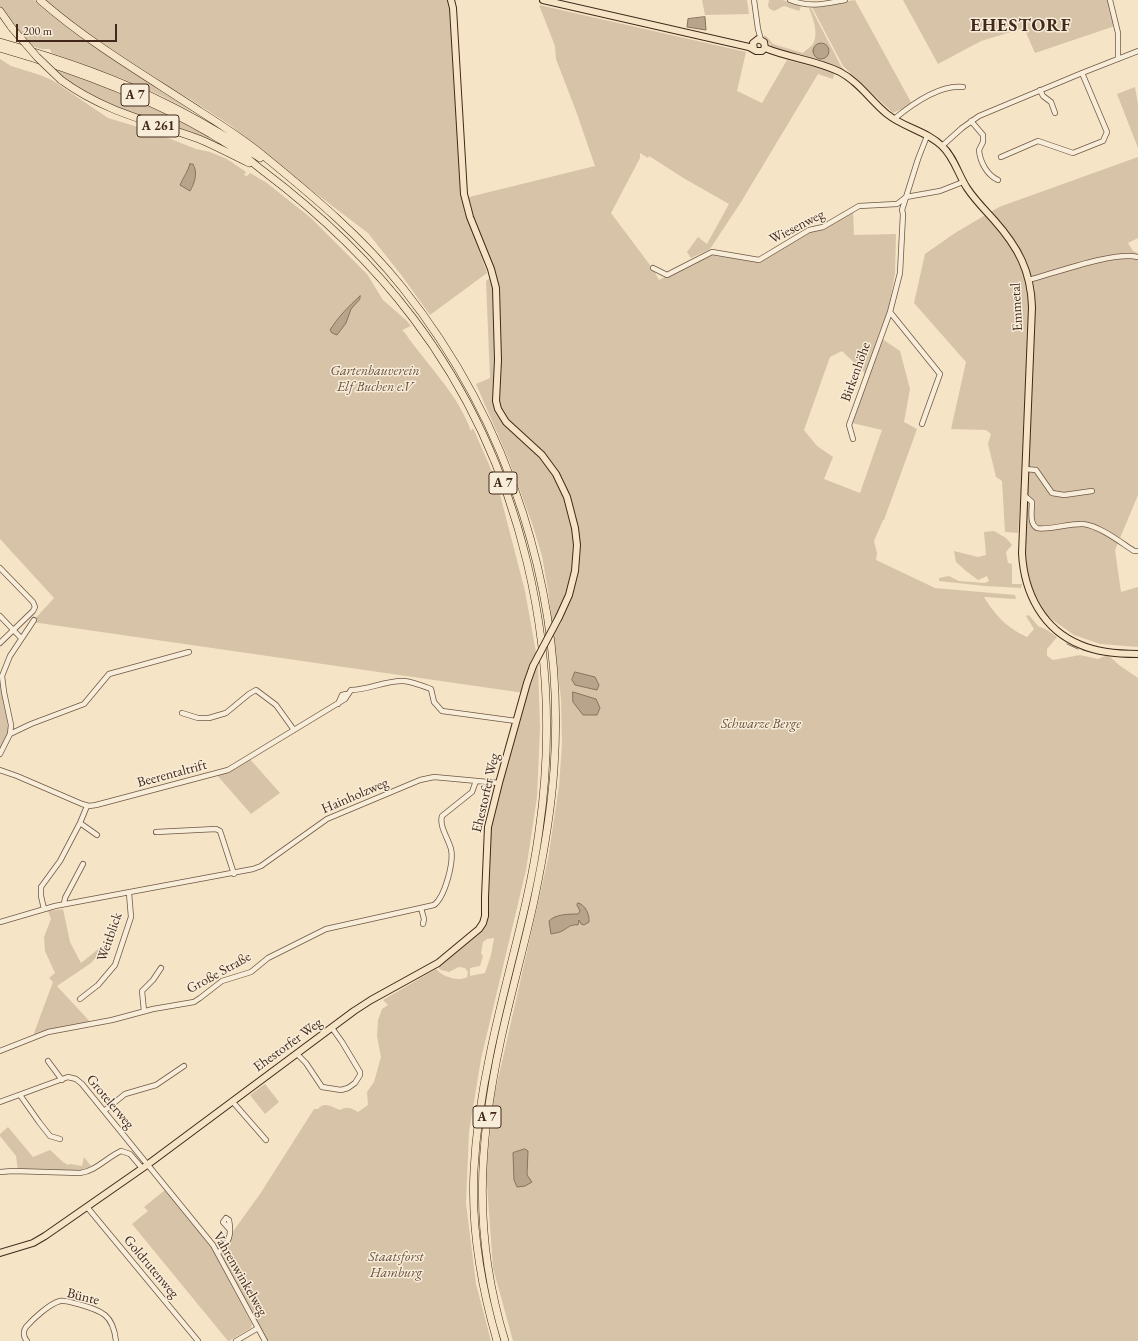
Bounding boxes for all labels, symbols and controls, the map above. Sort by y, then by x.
district label: EHESTORF [970,15,1072,37]
scale bar [18,16,119,42]
text: 200 m [23,23,52,39]
road number: A 7 [121,84,149,106]
road number: A 261 [137,115,179,137]
street label: Wiesenweg [767,206,827,248]
street label: Emmetal [1007,282,1027,332]
street label: Birkenhöhe [837,340,875,404]
park label: Gartenbauverein Elf Buchen e.V [330,363,420,396]
road number: A 7 [489,472,517,494]
park label: Schwarze Berge [721,716,801,732]
street label: Ehestorfer Weg [469,752,503,834]
street label: Beerentaltrift [135,757,209,791]
street label: Hainholzweg [319,774,391,818]
street label: Weitblick [94,910,126,964]
street label: Große Straße [184,948,254,998]
street label: Ehestorfer Weg [250,1014,326,1076]
street label: Grotelerweg [82,1071,138,1133]
road number: A 7 [473,1106,501,1128]
street label: Vahrenwinkelweg [209,1229,271,1319]
street label: Goldrutenweg [120,1232,182,1302]
park label: Staatsforst Hamburg [368,1249,424,1282]
street label: Bünte [65,1285,101,1309]

